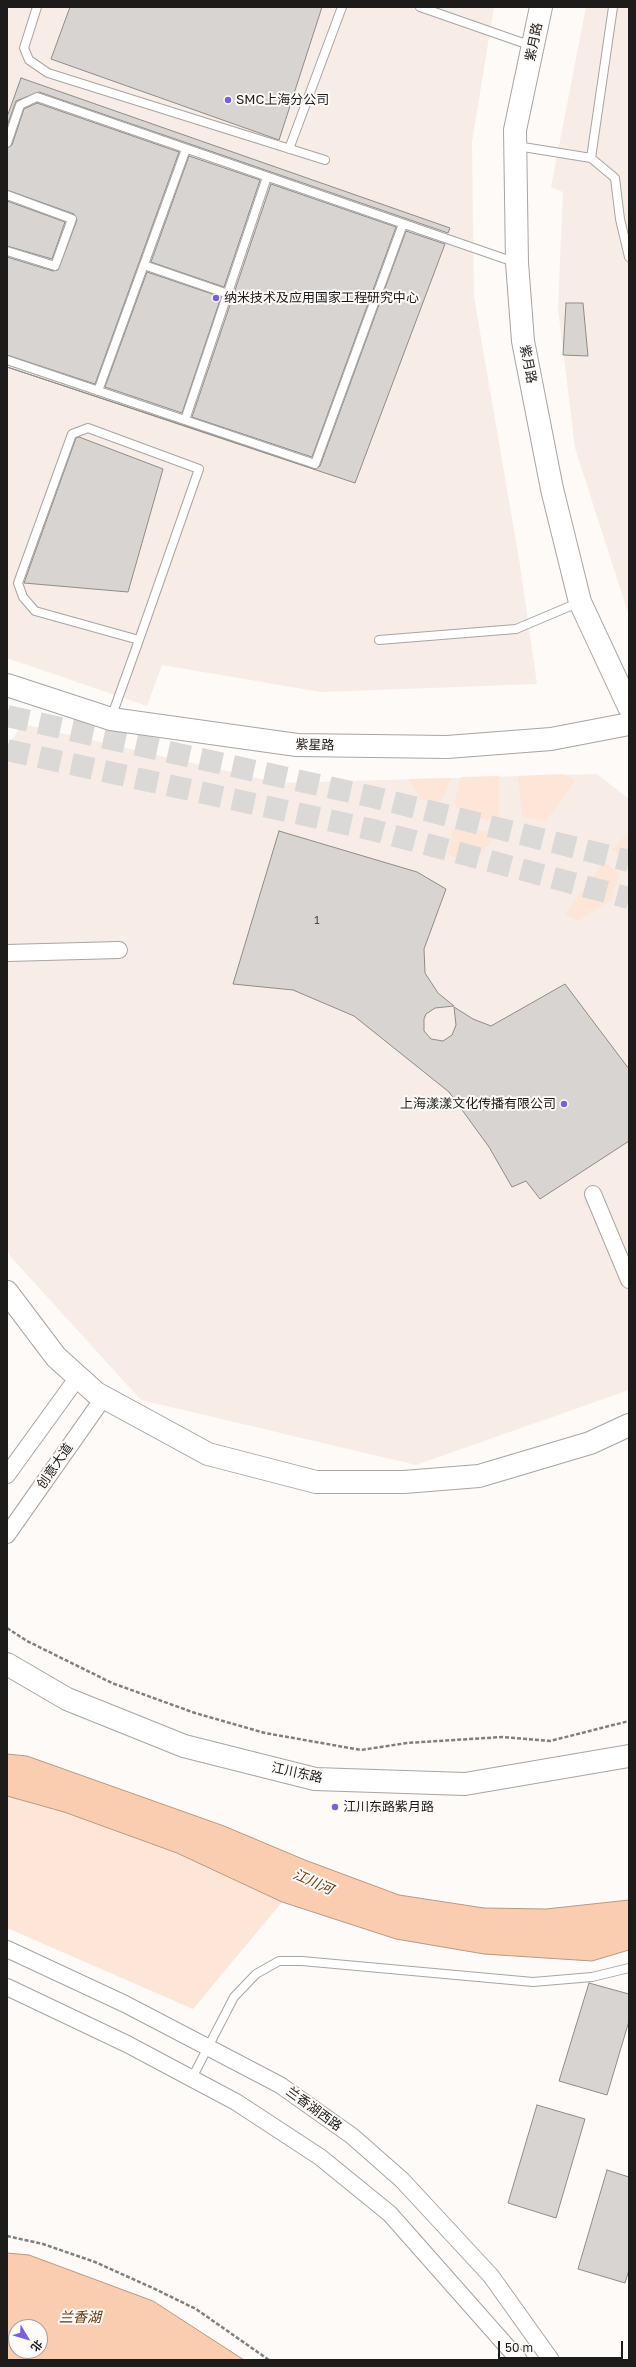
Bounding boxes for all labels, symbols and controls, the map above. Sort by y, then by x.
street label: 紫月路 [522,21,546,63]
place label: SMC上海分公司 [236,92,329,108]
marker: SMC上海分公司 [223,95,233,105]
place label: 纳米技术及应用国家工程研究中心 [224,290,419,306]
marker: 纳米技术及应用国家工程研究中心 [211,293,221,303]
street label: 紫月路 [517,343,539,385]
street label: 紫星路 [295,737,335,753]
house number: 1 [314,914,320,928]
place label: 上海漾漾文化传播有限公司 [400,1096,556,1112]
marker: 上海漾漾文化传播有限公司 [559,1099,569,1109]
street label: 创意大道 [34,1440,76,1492]
street label: 江川东路 [270,1760,324,1786]
place label: 江川东路紫月路 [343,1799,434,1815]
marker: 江川东路紫月路 [330,1802,340,1812]
water label: 江川河 [290,1866,336,1898]
street label: 兰香湖西路 [283,2084,345,2134]
water label: 兰香湖 [59,2310,101,2326]
north arrow [8,2319,48,2359]
scale bar [500,2333,625,2359]
text: 北 [29,2338,46,2354]
text: 50 m [505,2340,533,2355]

